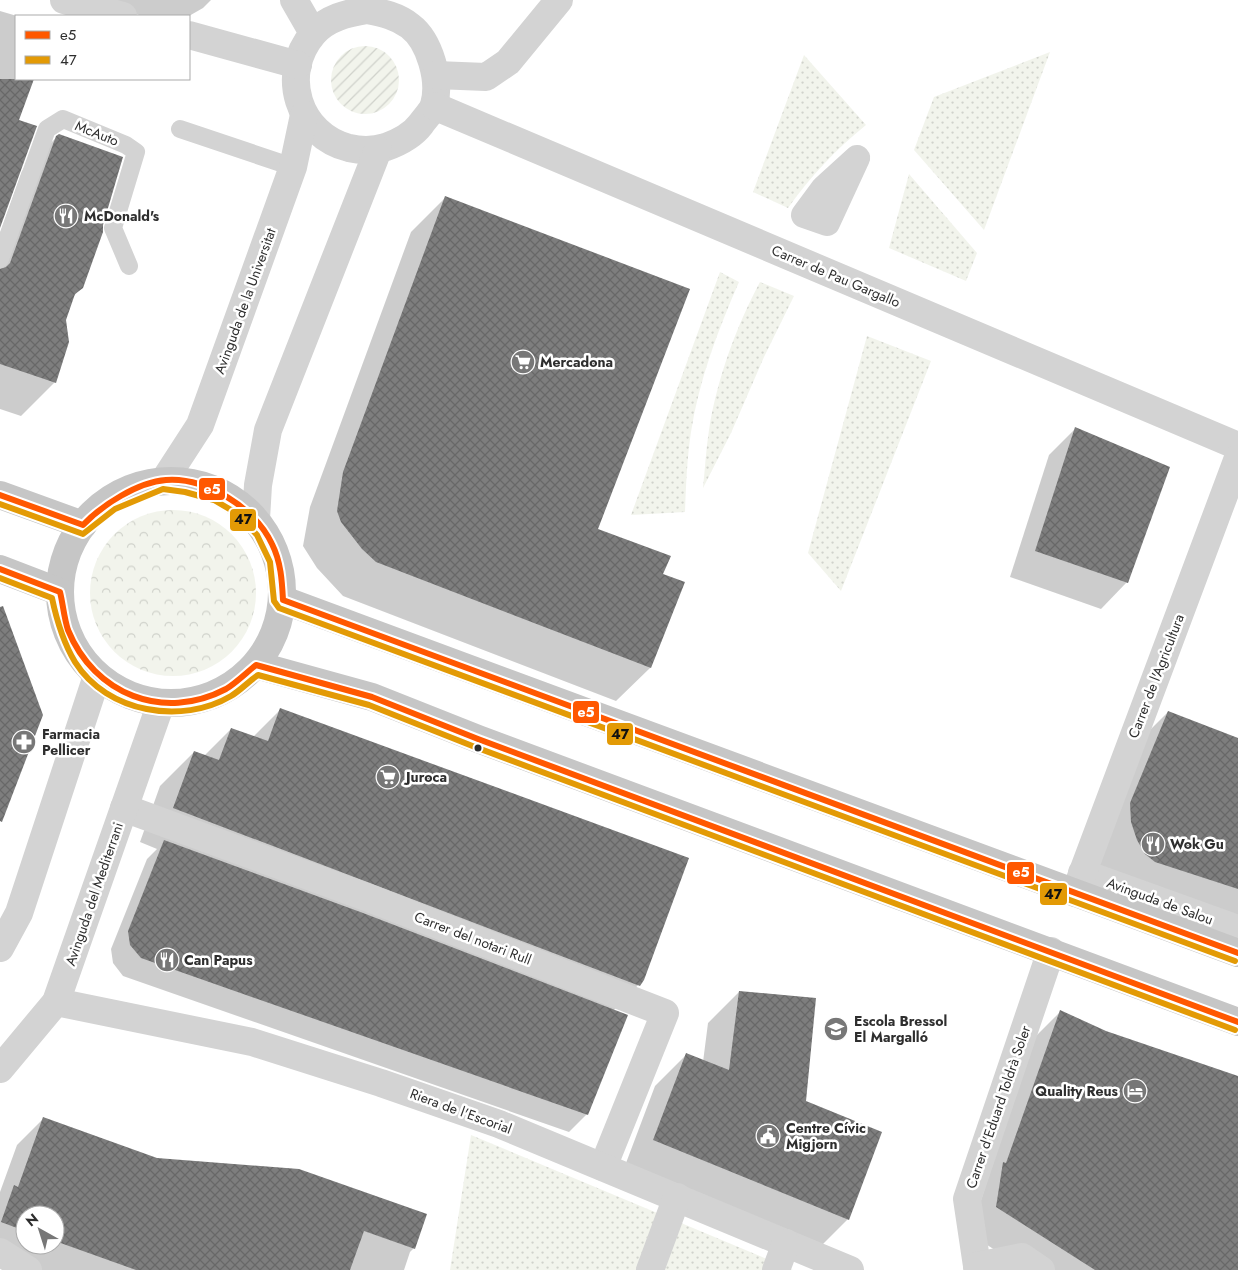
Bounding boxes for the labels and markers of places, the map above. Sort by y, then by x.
restaurant icon: McDonald's [53,203,79,229]
place label: McDonald's [84,206,160,226]
supermarket icon: Mercadona [510,349,536,375]
place label: Mercadona [540,352,613,372]
place label: Farmacia Pellicer [42,724,100,760]
pharmacy icon: Farmacia Pellicer [11,729,37,755]
unlabelled marker [473,743,483,753]
supermarket icon: Juroca [375,764,401,790]
place label: Juroca [403,767,447,787]
restaurant icon: Wok Gu [1140,831,1166,857]
place label: Wok Gu [1170,834,1224,854]
restaurant icon: Can Papus [154,947,180,973]
place label: Can Papus [184,950,253,970]
place label: Escola Bressol El Margalló [854,1011,947,1047]
school or university icon: Escola Bressol El Margalló [823,1016,849,1042]
hotel icon: Quality Reus [1122,1078,1148,1104]
place label: Quality Reus [1035,1081,1119,1101]
place label: Centre Cívic Migjorn [786,1118,866,1154]
public building icon: Centre Cívic Migjorn [755,1123,781,1149]

